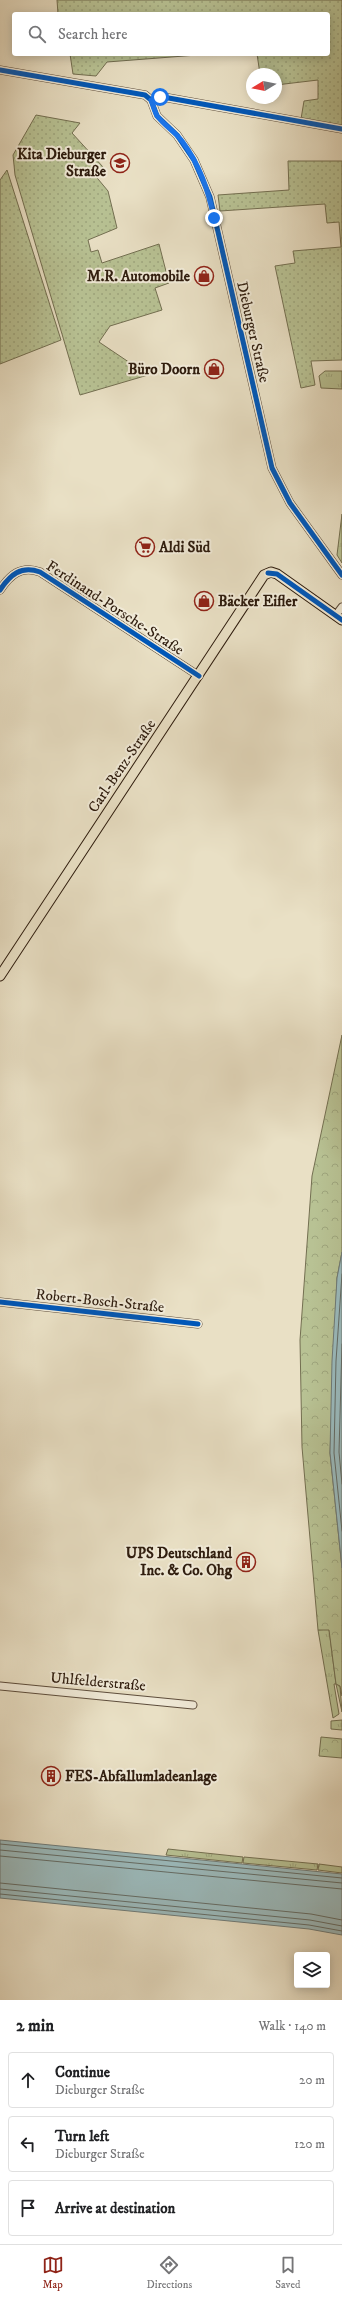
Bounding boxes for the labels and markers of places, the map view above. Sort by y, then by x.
place label: Kita Dieburger Straße [17,145,107,181]
school or university icon: Kita Dieburger Straße [109,152,131,174]
shop icon: M.R. Automobile [193,265,215,287]
place label: M.R. Automobile [87,267,191,286]
shop icon: Büro Doorn [203,358,225,380]
place label: Büro Doorn [128,360,200,379]
supermarket icon: Aldi Süd [134,536,156,558]
place label: Aldi Süd [158,538,211,557]
shop icon: Bäcker Eifler [193,590,215,612]
place label: Bäcker Eifler [218,592,298,611]
place label: UPS Deutschland Inc. & Co. Ohg [126,1544,233,1580]
building icon: UPS Deutschland Inc. & Co. Ohg [235,1551,257,1573]
building icon: FES-Abfallumladeanlage [40,1765,62,1787]
place label: FES-Abfallumladeanlage [65,1767,218,1786]

